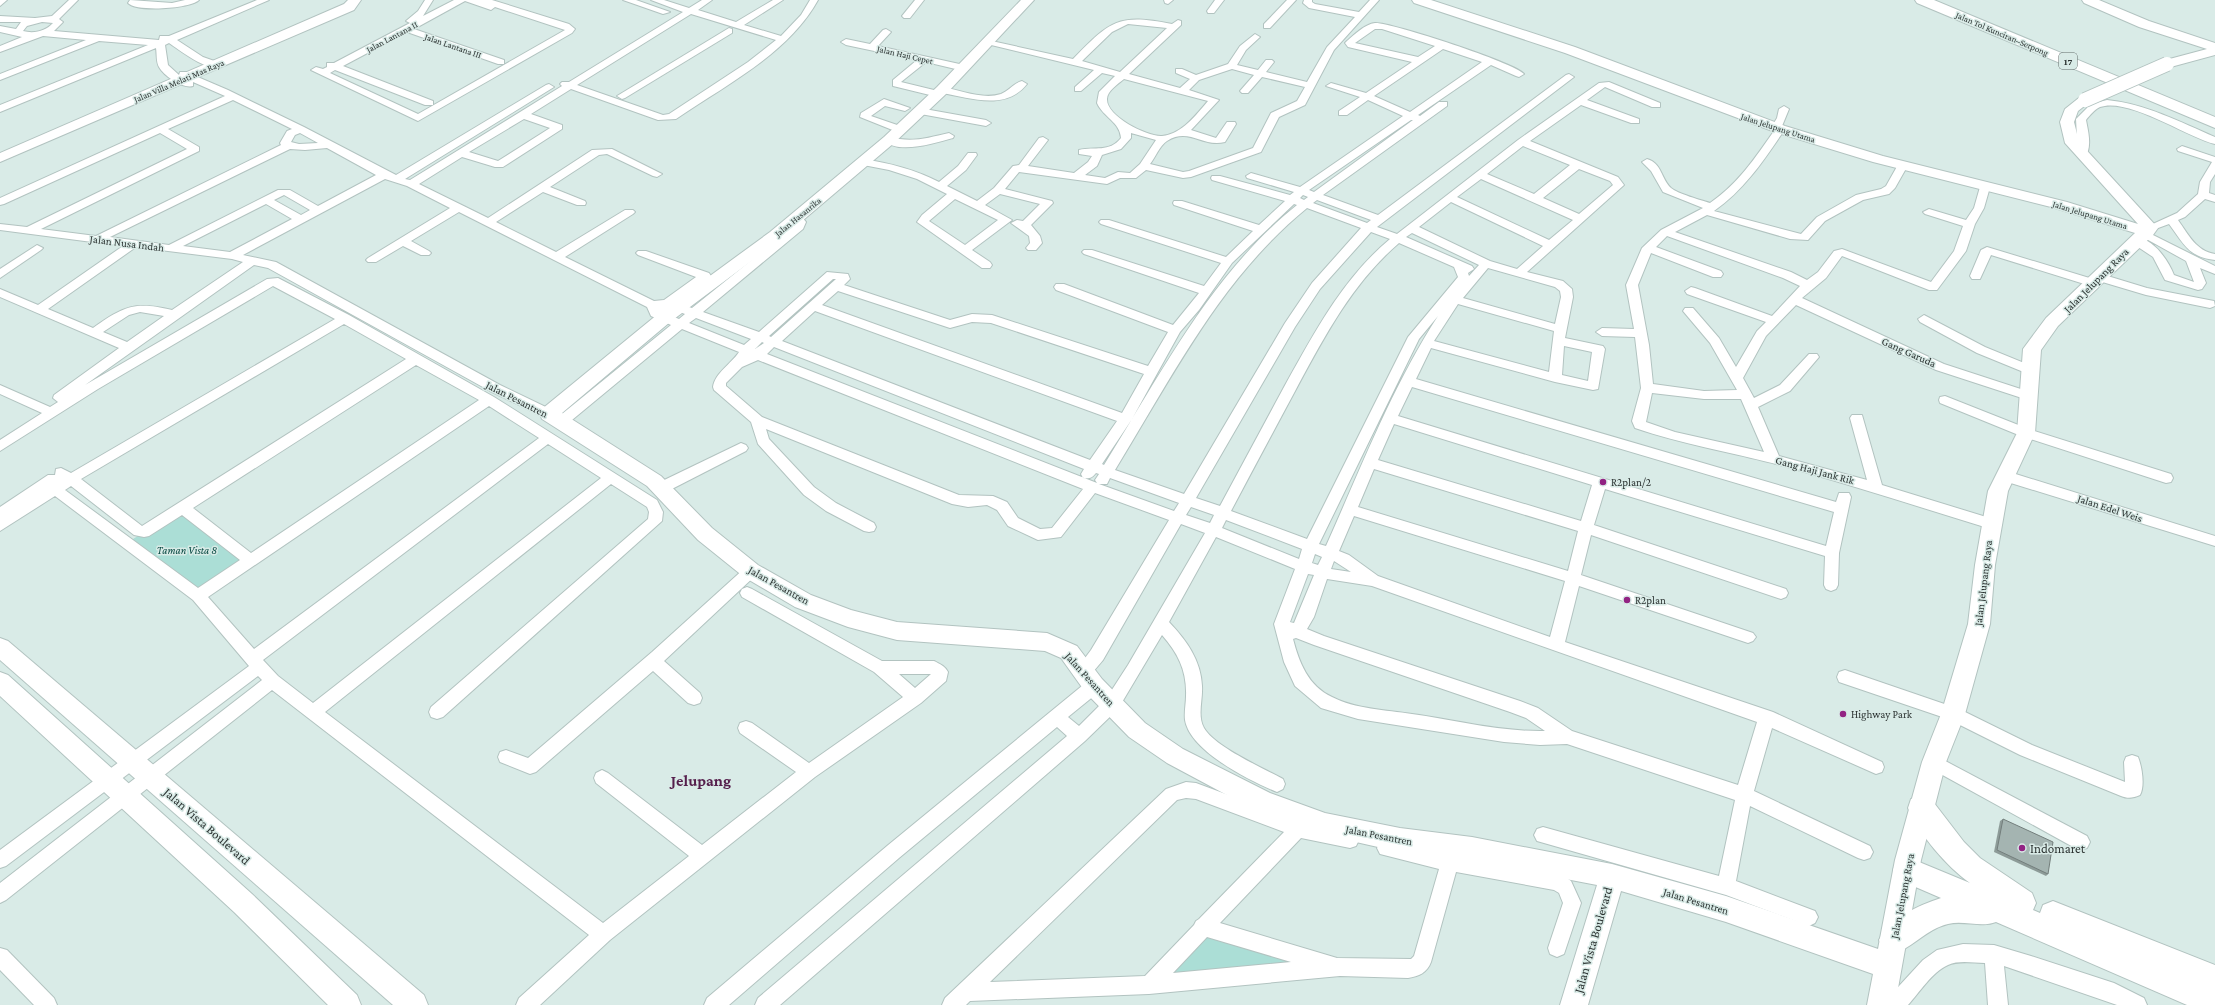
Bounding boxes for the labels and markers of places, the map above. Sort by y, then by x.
place label: R2plan/2 [1611,476,1651,489]
marker: R2plan/2 [1598,477,1608,487]
place label: R2plan [1635,594,1666,607]
marker: R2plan [1622,595,1632,605]
place label: Highway Park [1851,708,1913,721]
marker: Highway Park [1838,709,1848,719]
place label: Indomaret [2030,841,2086,856]
marker: Indomaret [2017,843,2027,853]

